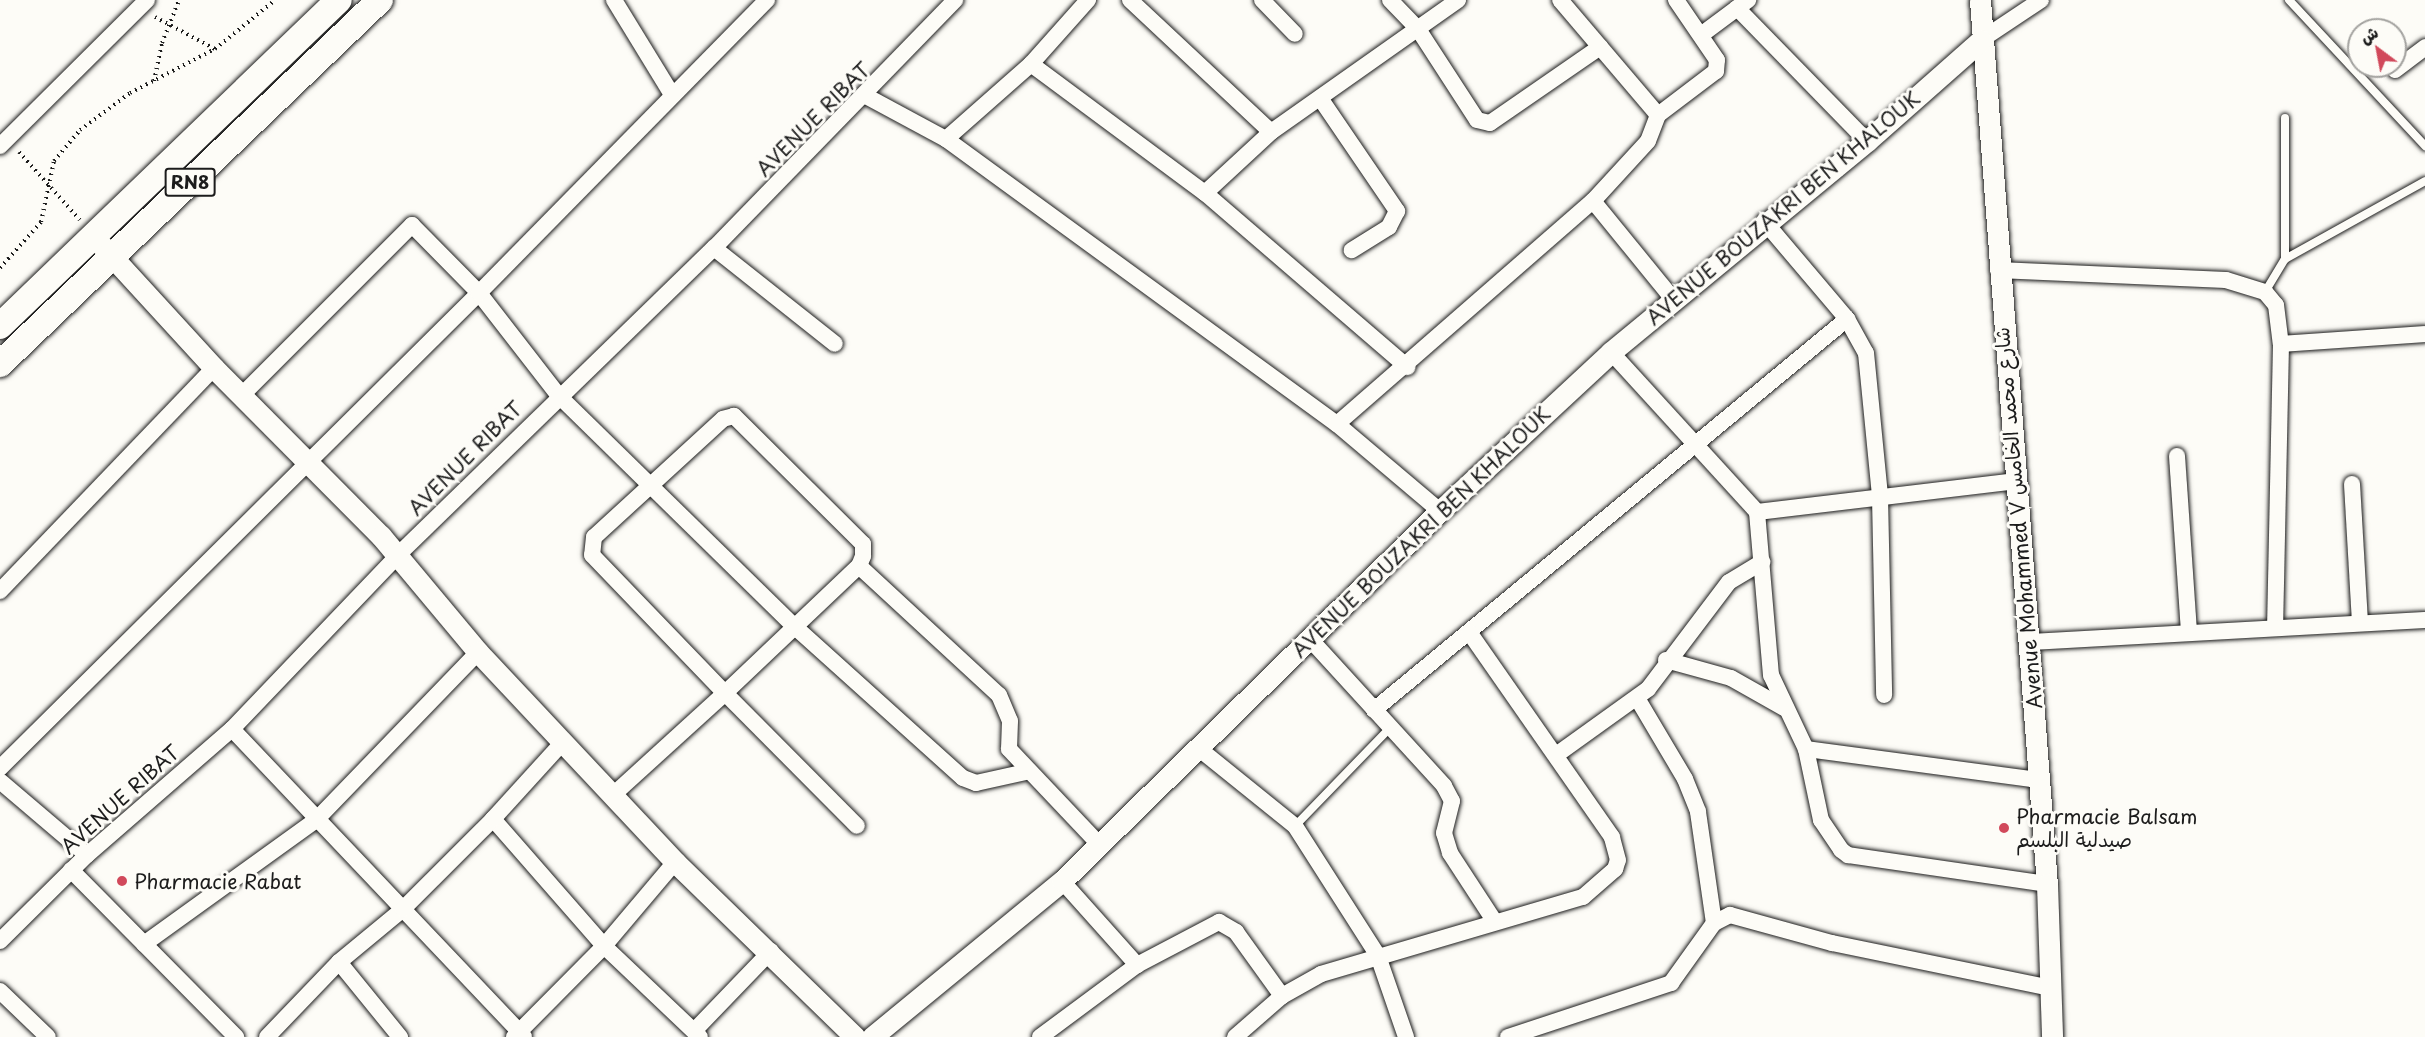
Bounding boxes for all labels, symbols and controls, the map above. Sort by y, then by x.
north arrow [2347,18,2407,78]
text: ش [2355,20,2382,49]
street label: AVENUE RIBAT [751,57,875,181]
street label: AVENUE BOUZAKRI BEN KHALOUK [1641,86,1925,330]
road number: RN8 [164,167,216,197]
street label: Avenue Mohammed V شارع محمد الخامس [1989,326,2047,710]
street label: AVENUE RIBAT [403,396,527,520]
street label: AVENUE BOUZAKRI BEN KHALOUK [1286,401,1556,663]
street label: AVENUE RIBAT [56,740,184,858]
place label: Pharmacie Balsam صيدلية البلسم [2016,804,2199,851]
marker: Pharmacie Balsam صيدلية البلسم [1997,821,2011,835]
place label: Pharmacie Rabat [134,869,303,893]
marker: Pharmacie Rabat [115,874,129,888]

